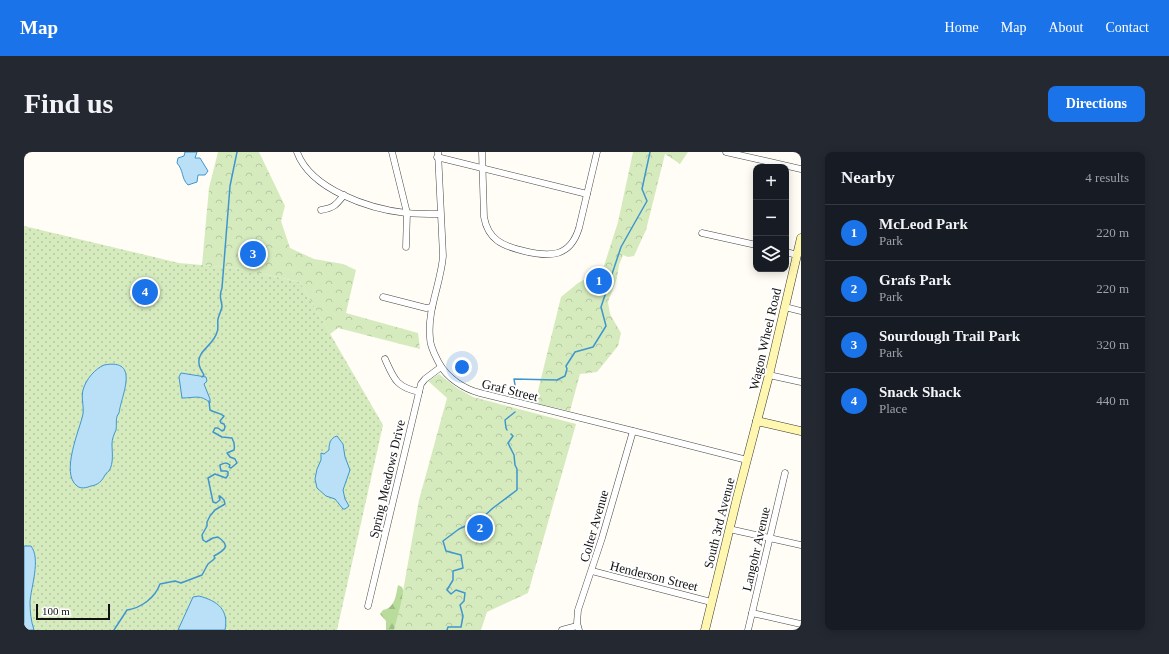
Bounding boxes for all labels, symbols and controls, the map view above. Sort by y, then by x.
text: Map [20,17,58,38]
text: Home [945,20,979,35]
text: Map [1001,20,1026,35]
text: About [1048,20,1083,35]
text: Contact [1105,20,1149,35]
button: Directions [1048,86,1145,122]
text: Find us [24,88,114,119]
map controls [753,164,789,272]
button: + [753,164,789,200]
text: Nearby [841,168,895,187]
text: 4 results [1085,170,1129,185]
button: − [753,200,789,236]
text: McLeod Park [879,216,968,232]
text: 1 [851,225,857,240]
text: 220 m [1096,225,1129,240]
text: Park [879,233,903,248]
button: layers [753,236,789,272]
pin: 3 [240,239,266,269]
pin: 1 [586,266,612,296]
text: Grafs Park [879,272,951,288]
pin: 4 [132,277,158,307]
text: 2 [851,281,857,296]
text: 220 m [1096,281,1129,296]
street label: Wagon Wheel Road [746,286,784,391]
text: Park [879,289,903,304]
text: Sourdough Trail Park [879,328,1020,344]
text: 3 [851,337,857,352]
text: 320 m [1096,337,1129,352]
text: Park [879,345,903,360]
your location [452,357,472,377]
street label: Graf Street [480,376,540,404]
text: Snack Shack [879,384,961,400]
text: 4 [851,393,857,408]
text: 440 m [1096,393,1129,408]
text: Place [879,401,907,416]
street label: Spring Meadows Drive [366,418,408,540]
street label: South 3rd Avenue [700,476,738,570]
street label: Colter Avenue [577,488,612,564]
street label: Langohr Avenue [739,505,773,593]
pin: 2 [467,513,493,543]
street label: Henderson Street [609,558,700,594]
scale bar [36,602,110,621]
text: 100 m [42,605,70,617]

